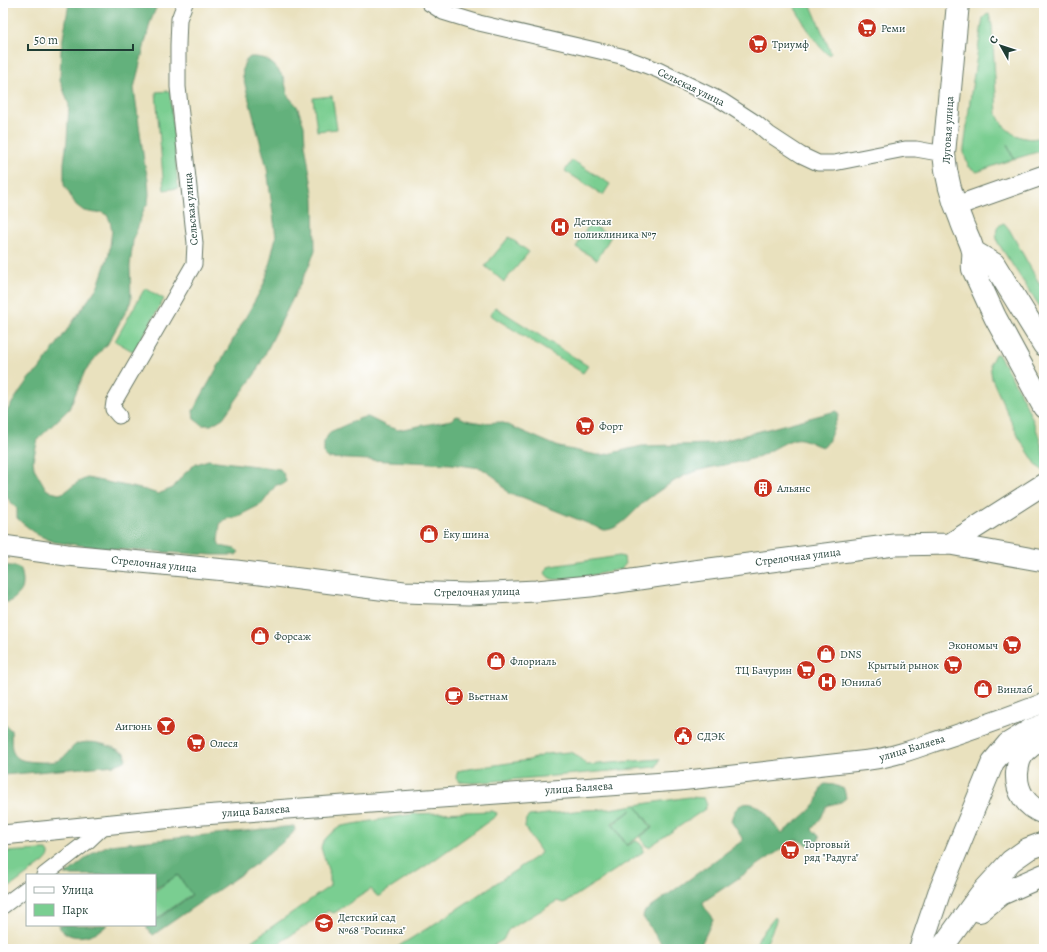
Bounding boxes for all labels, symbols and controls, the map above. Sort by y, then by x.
supermarket icon: Реми [856,17,878,39]
place label: Реми [881,21,905,36]
scale bar [28,26,133,52]
north arrow [981,26,1021,66]
text: 50 m [34,32,58,48]
text: С [986,32,1002,47]
supermarket icon: Триумф [747,33,769,55]
place label: Триумф [772,37,809,52]
street label: Сельская улица [655,64,728,110]
street label: Луговая улица [939,95,957,164]
street label: Сельская улица [180,171,202,246]
place label: Детская поликлиника №7 [574,214,656,242]
hospital icon: Детская поликлиника №7 [549,216,571,238]
supermarket icon: Форт [574,415,596,437]
place label: Форт [599,419,623,434]
building icon: Альянс [752,477,774,499]
place label: Альянс [776,481,810,496]
shop icon: Ёку шина [418,523,440,545]
place label: Ёку шина [443,527,490,542]
street label: Стрелочная улица [754,544,842,570]
street label: Стрелочная улица [110,552,198,576]
street label: Стрелочная улица [434,584,521,600]
shop icon: Форсаж [249,625,271,647]
place label: Форсаж [274,629,312,644]
supermarket icon: Экономыч [1001,634,1023,656]
place label: Экономыч [948,638,998,653]
shop icon: DNS [815,643,837,665]
place label: DNS [840,647,862,662]
shop icon: Флориаль [485,650,507,672]
place label: Флориаль [510,654,557,669]
supermarket icon: Крытый рынок [942,654,964,676]
place label: Крытый рынок [867,658,939,673]
supermarket icon: ТЦ Бачурин [795,659,817,681]
place label: ТЦ Бачурин [735,663,792,678]
hospital icon: Юнилаб [816,671,838,693]
place label: Юнилаб [841,675,881,690]
shop icon: Винлаб [972,678,994,700]
place label: Винлаб [997,682,1033,697]
cafe icon: Вьетнам [443,685,465,707]
place label: Вьетнам [468,689,508,704]
bar icon: Аигюнь [155,715,177,737]
place label: Аигюнь [114,719,152,734]
public building icon: СДЭК [672,725,694,747]
place label: СДЭК [697,729,725,744]
street label: улица Баляева [876,731,948,765]
supermarket icon: Олеся [185,732,207,754]
place label: Олеся [210,736,238,751]
street label: улица Баляева [544,778,614,798]
street label: улица Баляева [221,801,291,821]
place label: Торговый ряд "Радуга" [804,837,859,865]
supermarket icon: Торговый ряд "Радуга" [779,839,801,861]
legend [26,874,156,926]
text: Улица [62,882,94,898]
text: Парк [62,902,88,918]
place label: Детский сад №68 "Росинка" [338,910,406,938]
school or university icon: Детский сад №68 "Росинка" [313,912,335,934]

